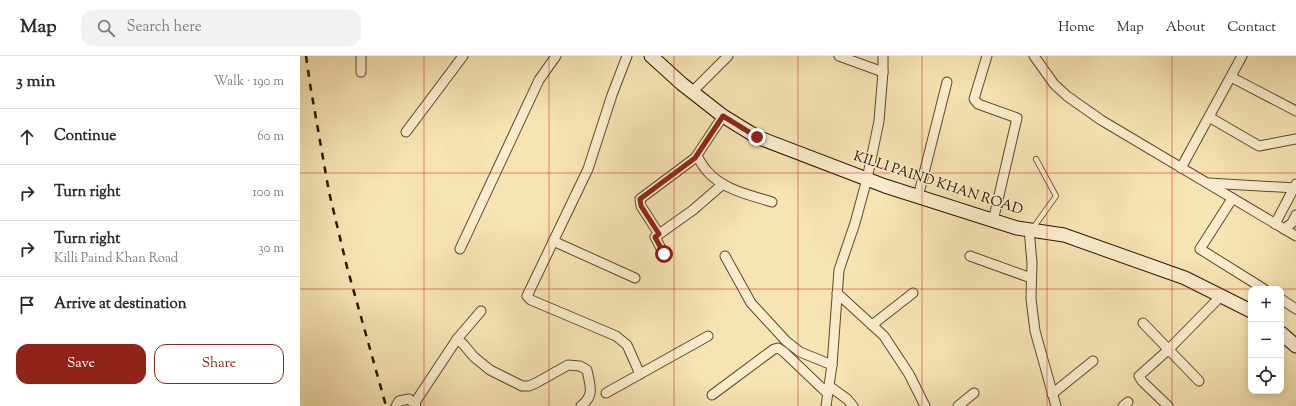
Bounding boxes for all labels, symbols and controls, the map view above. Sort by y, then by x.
search box [81,10,361,46]
text: Map [20,14,57,41]
icon: search [95,17,117,39]
text: Search here [127,17,202,38]
text: Home [1058,18,1095,38]
text: Map [1117,18,1144,38]
text: About [1166,18,1205,38]
text: Contact [1227,18,1276,38]
text: 3 min [16,70,55,94]
text: Walk · 190 m [214,73,284,91]
icon: ahead [16,126,38,148]
text: Continue [54,126,116,147]
text: 60 m [257,128,284,146]
route end [748,128,766,146]
street label: KILLI PAIND KHAN ROAD [851,147,1025,221]
icon: right [16,182,38,204]
text: Turn right [54,182,120,203]
text: 100 m [252,184,284,202]
text: Turn right [54,229,120,250]
icon: right [16,238,38,260]
text: 30 m [258,240,284,258]
route start [655,245,673,263]
text: Killi Paind Khan Road [54,250,178,268]
map controls [1248,286,1284,394]
button: + [1248,286,1284,322]
icon: arrive [16,294,38,316]
text: Arrive at destination [54,294,187,315]
button: − [1248,322,1284,358]
button: Save [16,344,146,384]
button: Share [154,344,284,384]
button: locate [1248,358,1284,394]

